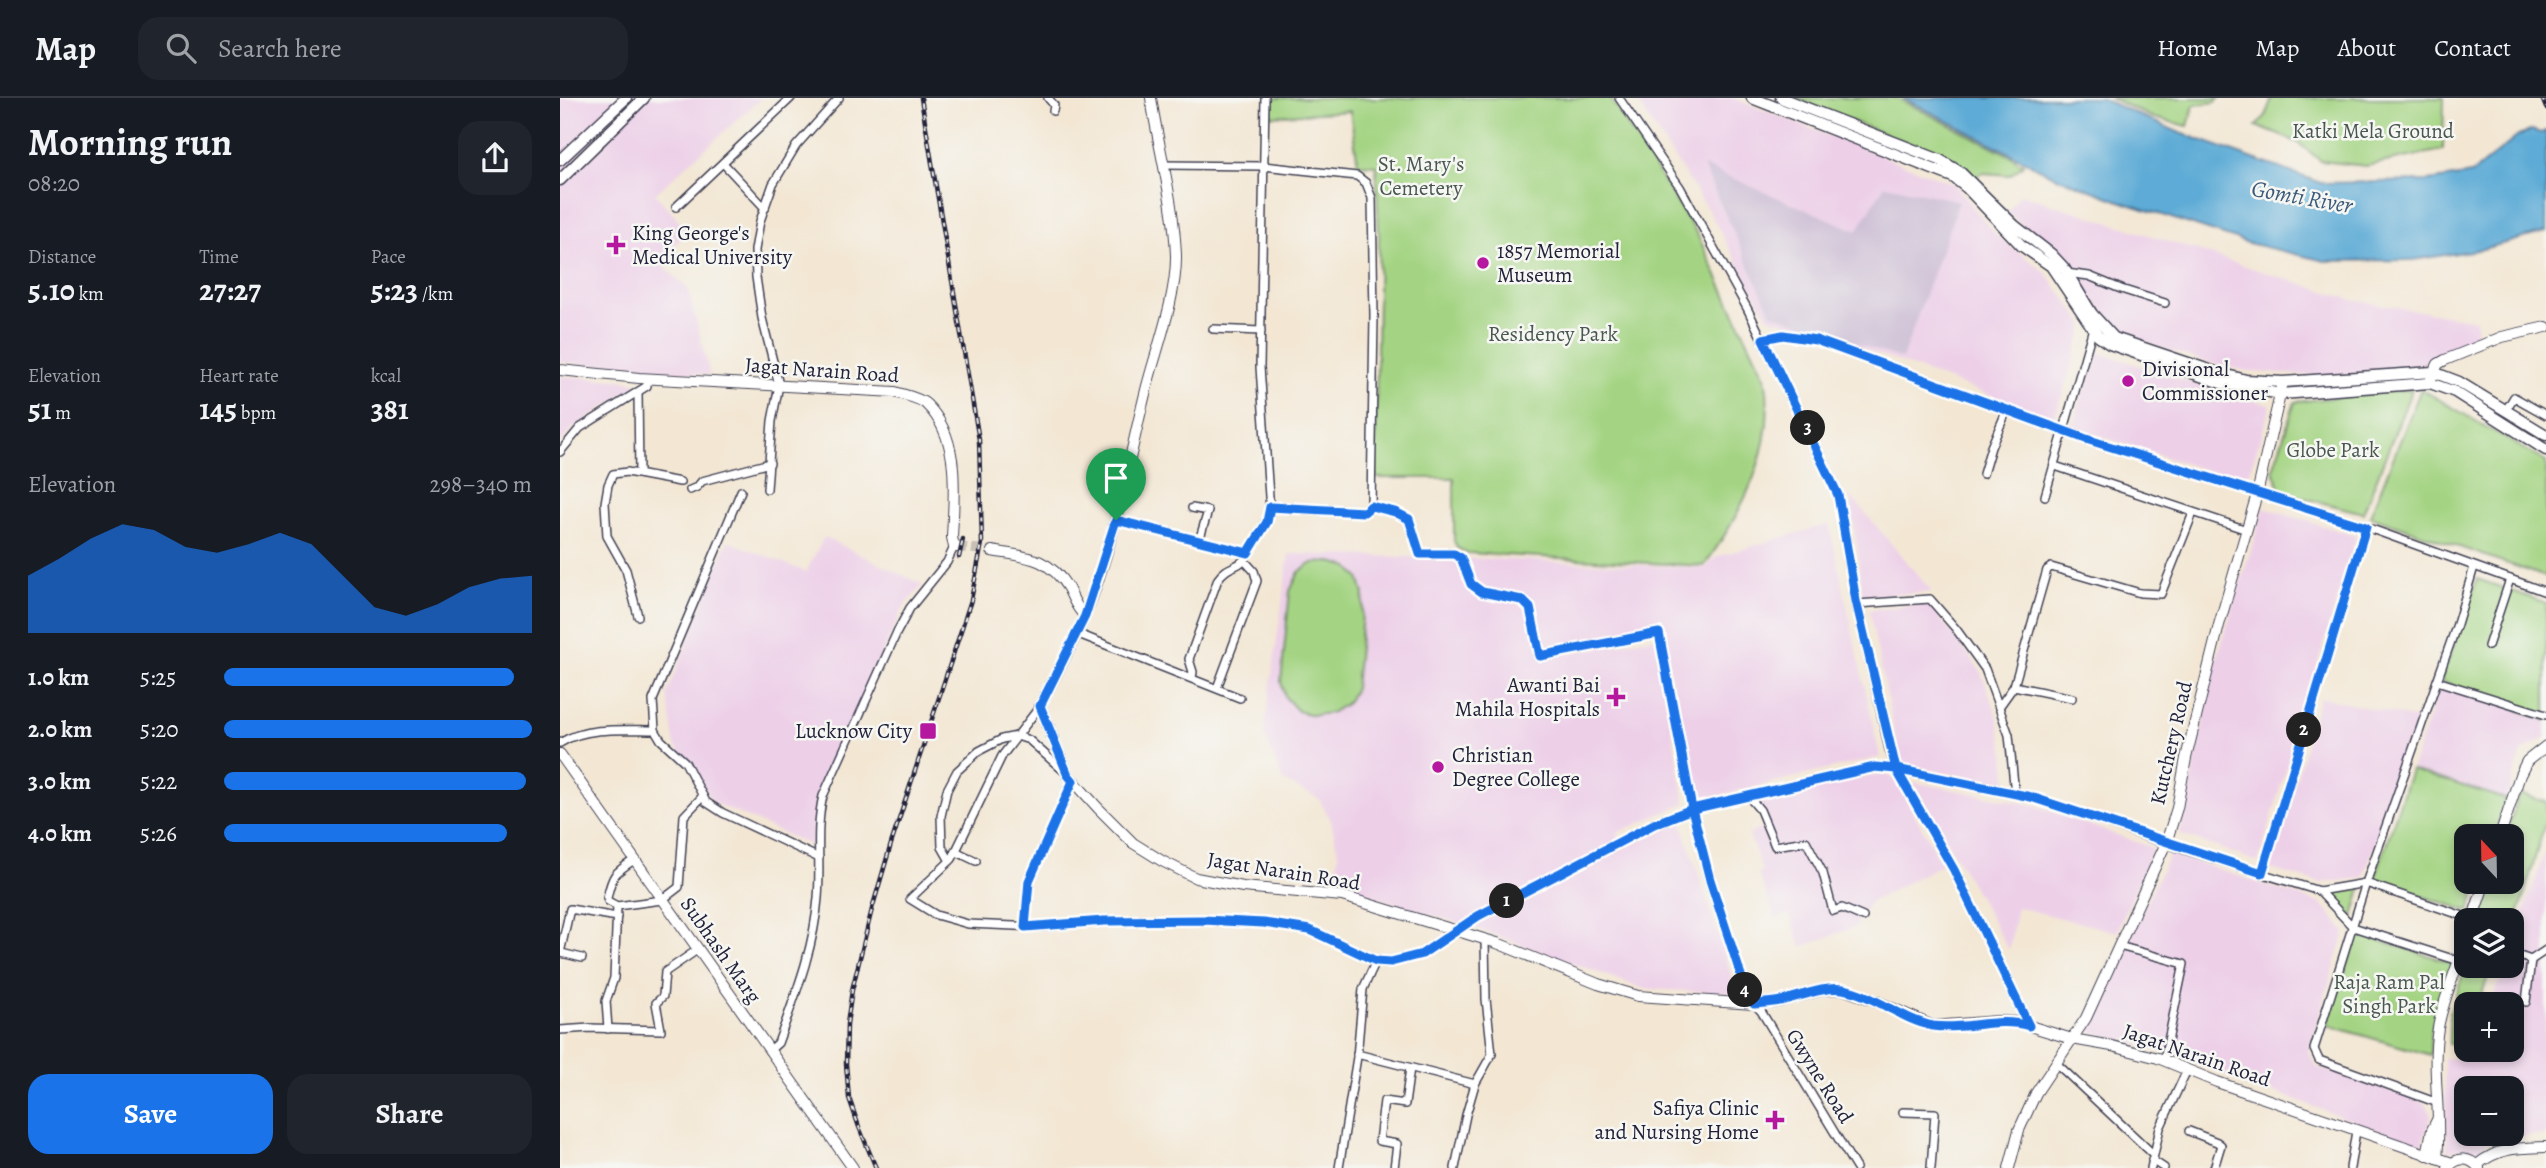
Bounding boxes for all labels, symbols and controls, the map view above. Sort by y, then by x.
search box [138,17,628,80]
text: Map [35,26,96,71]
icon: search [162,29,200,67]
text: Search here [218,31,342,66]
text: Home [2157,32,2218,64]
text: Map [2256,32,2300,64]
text: About [2338,32,2396,64]
text: Contact [2434,32,2511,64]
text: Morning run [28,116,232,168]
park label: Katki Mela Ground [2292,117,2455,145]
button: share [458,121,532,195]
park label: St. Mary's Cemetery [1378,150,1464,202]
text: 08:20 [28,168,80,199]
water label: Gomti River [2249,173,2356,221]
place label: King George's Medical University [632,219,793,271]
marker: King George's Medical University [606,235,626,255]
place label: 1857 Memorial Museum [1497,237,1620,289]
text: Distance [28,244,96,270]
text: Time [199,244,239,270]
text: Pace [371,244,406,270]
marker: 1857 Memorial Museum [1475,255,1491,271]
text: 5.10 [28,270,75,310]
text: 27:27 [199,270,261,310]
text: 5:23 [371,270,418,310]
text: km [75,281,104,307]
text: /km [418,281,453,307]
park label: Residency Park [1488,320,1619,348]
street label: Jagat Narain Road [744,351,901,389]
place label: Divisional Commissioner [2142,355,2268,407]
text: Elevation [28,363,101,389]
text: Heart rate [199,363,279,389]
text: kcal [371,363,401,389]
marker: Divisional Commissioner [2120,373,2136,389]
text: 51 [28,389,52,429]
text: 145 [199,389,237,429]
text: 381 [371,389,409,429]
text: m [52,400,71,426]
text: bpm [237,400,276,426]
pin: 3 [1790,410,1826,446]
text: 3 [1803,414,1812,440]
park label: Globe Park [2286,436,2380,464]
pin [1086,448,1146,520]
icon: arrive [1097,459,1135,497]
text: Elevation [28,469,116,500]
text: 298–340 m [430,469,532,500]
text: 1.0 km [28,662,89,693]
text: 5:25 [140,662,176,693]
place label: Awanti Bai Mahila Hospitals [1455,671,1600,723]
street label: Kutchery Road [2143,678,2199,808]
marker: Awanti Bai Mahila Hospitals [1606,687,1626,707]
pin: 2 [2286,712,2322,748]
text: 2.0 km [28,714,92,745]
text: 5:20 [140,714,179,745]
text: 2 [2299,716,2308,742]
place label: Lucknow City [795,717,913,745]
marker: Lucknow City [918,721,938,741]
place label: Christian Degree College [1452,741,1580,793]
marker: Christian Degree College [1430,759,1446,775]
text: 3.0 km [28,766,91,797]
text: 5:22 [140,766,177,797]
text: 4.0 km [28,818,92,849]
text: 5:26 [140,818,177,849]
north arrow [2454,824,2524,894]
map controls [2454,824,2524,1146]
street label: Jagat Narain Road [1205,845,1363,897]
pin: 1 [1490,884,1524,918]
text: 1 [1503,887,1510,913]
street label: Subhash Marg [674,891,768,1009]
button: layers [2454,908,2524,978]
park label: Raja Ram Pal Singh Park [2333,968,2445,1020]
pin: 4 [1728,972,1762,1008]
text: 4 [1740,976,1749,1002]
button: + [2454,992,2524,1062]
street label: Jagat Narain Road [2119,1017,2275,1094]
street label: Gwyne Road [1780,1023,1860,1129]
button: Save [28,1074,273,1154]
button: Share [287,1074,532,1154]
button: − [2454,1076,2524,1146]
place label: Safiya Clinic and Nursing Home [1594,1094,1759,1146]
marker: Safiya Clinic and Nursing Home [1765,1110,1785,1130]

